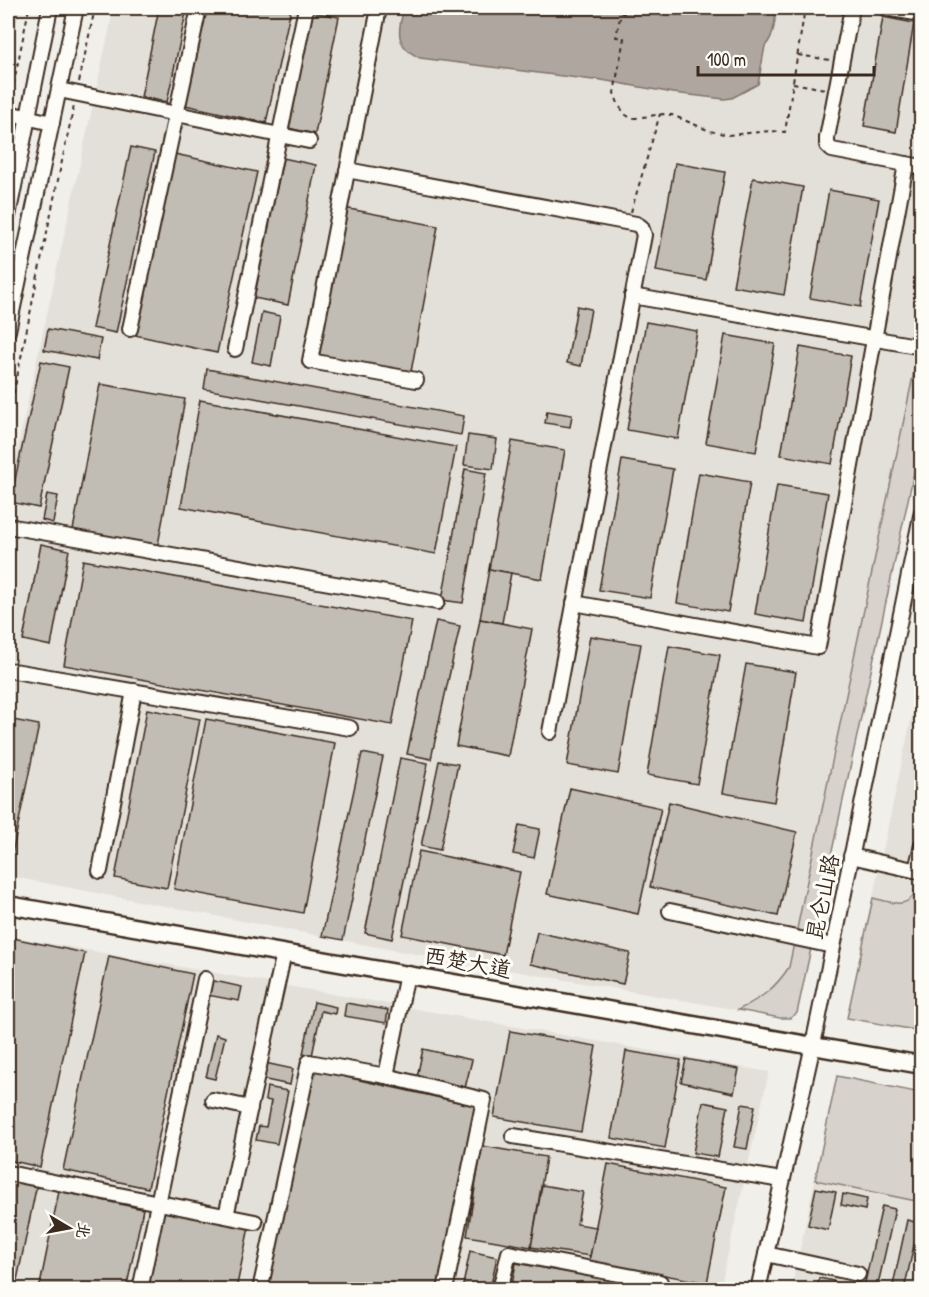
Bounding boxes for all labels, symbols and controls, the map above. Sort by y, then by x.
scale bar [698,39,874,77]
text: 100 m [707,47,746,72]
street label: 昆仑山路 [798,851,846,943]
street label: 西楚大道 [422,940,514,984]
north arrow [39,1198,99,1258]
text: 北 [72,1221,96,1240]

